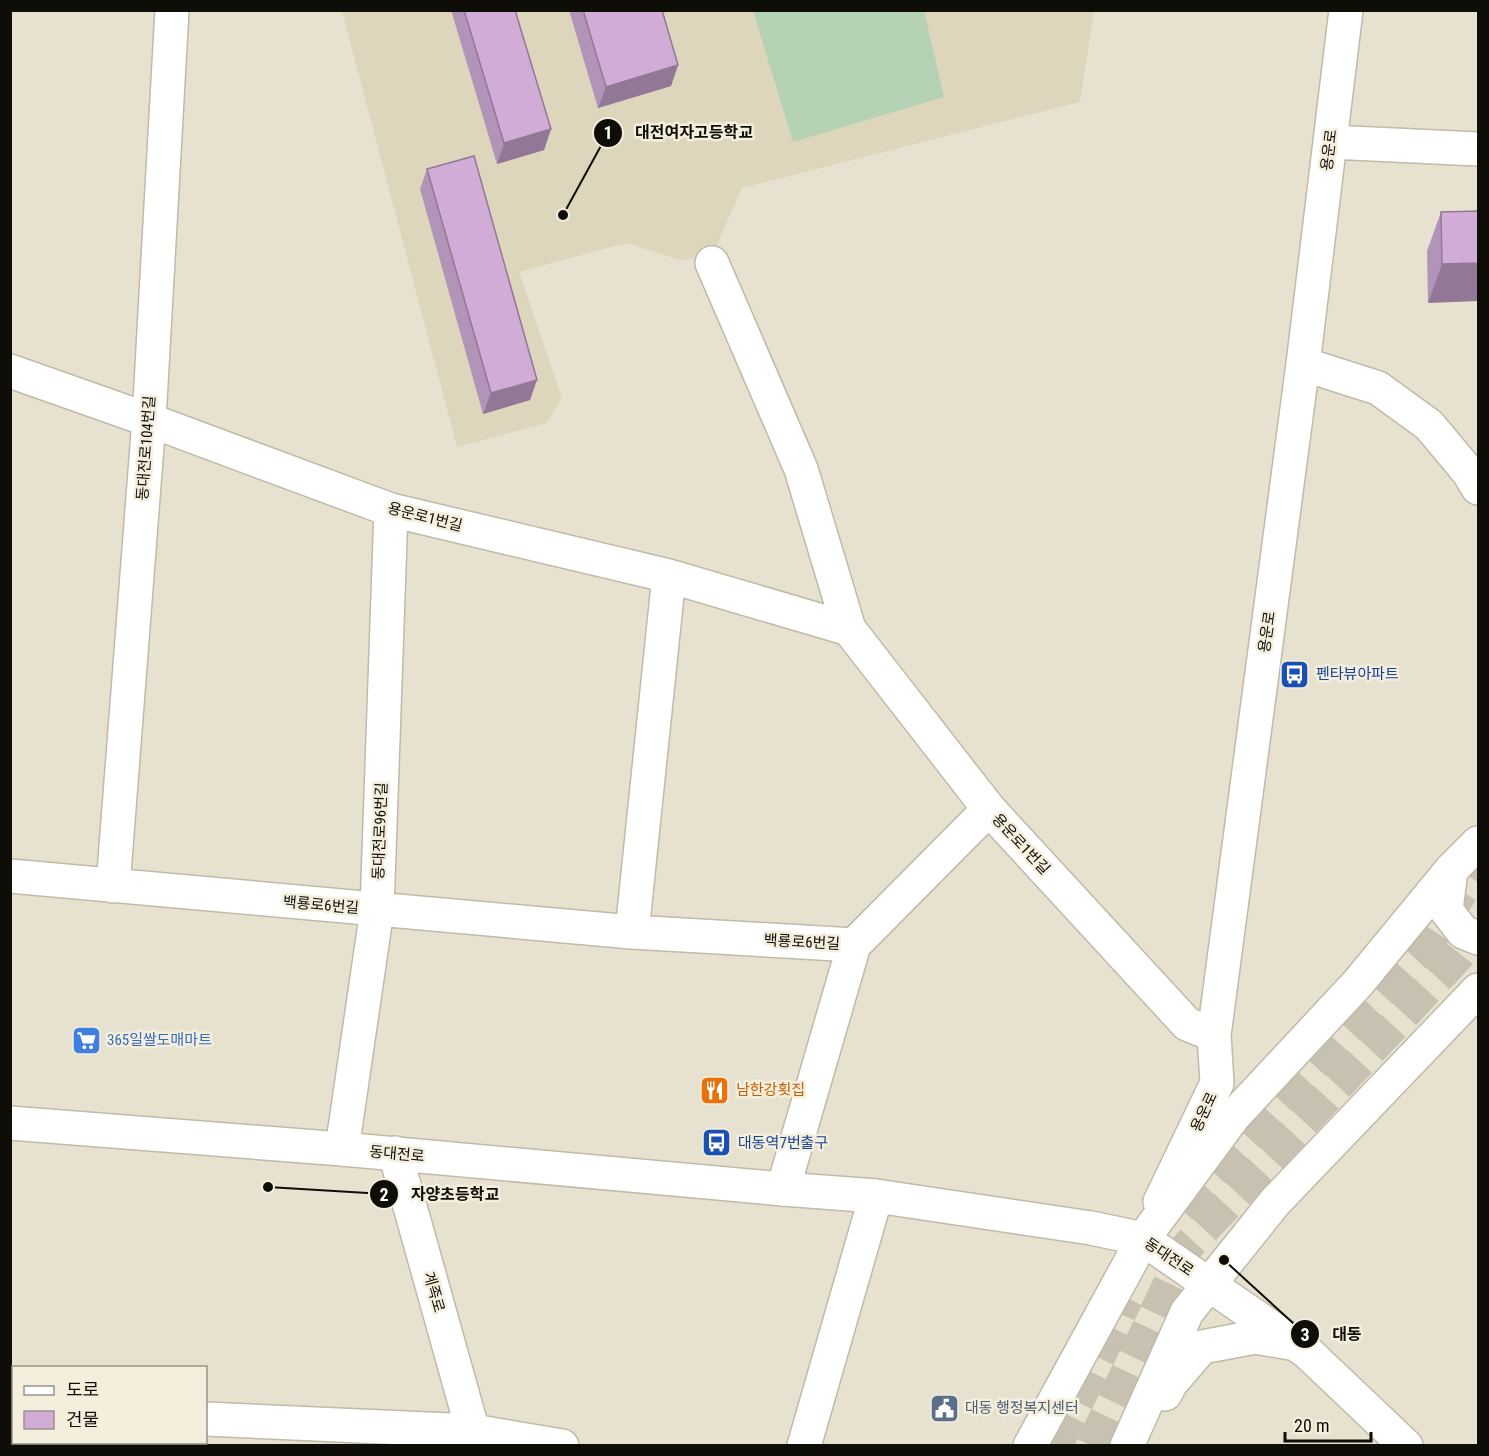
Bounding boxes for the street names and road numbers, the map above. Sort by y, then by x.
street label: 용운로 [1318,128,1340,172]
street label: 동대전로104번길 [133,395,159,501]
street label: 용운로1번길 [386,499,464,535]
street label: 용운로 [1255,610,1279,654]
street label: 동대전로96번길 [369,782,391,880]
street label: 용운로1번길 [988,810,1054,878]
street label: 백룡로6번길 [282,893,360,917]
street label: 백룡로6번길 [763,931,841,953]
street label: 용운로 [1187,1089,1221,1135]
street label: 동대전로 [369,1143,425,1165]
street label: 동대전로 [1141,1234,1197,1280]
street label: 계족로 [420,1270,448,1314]

